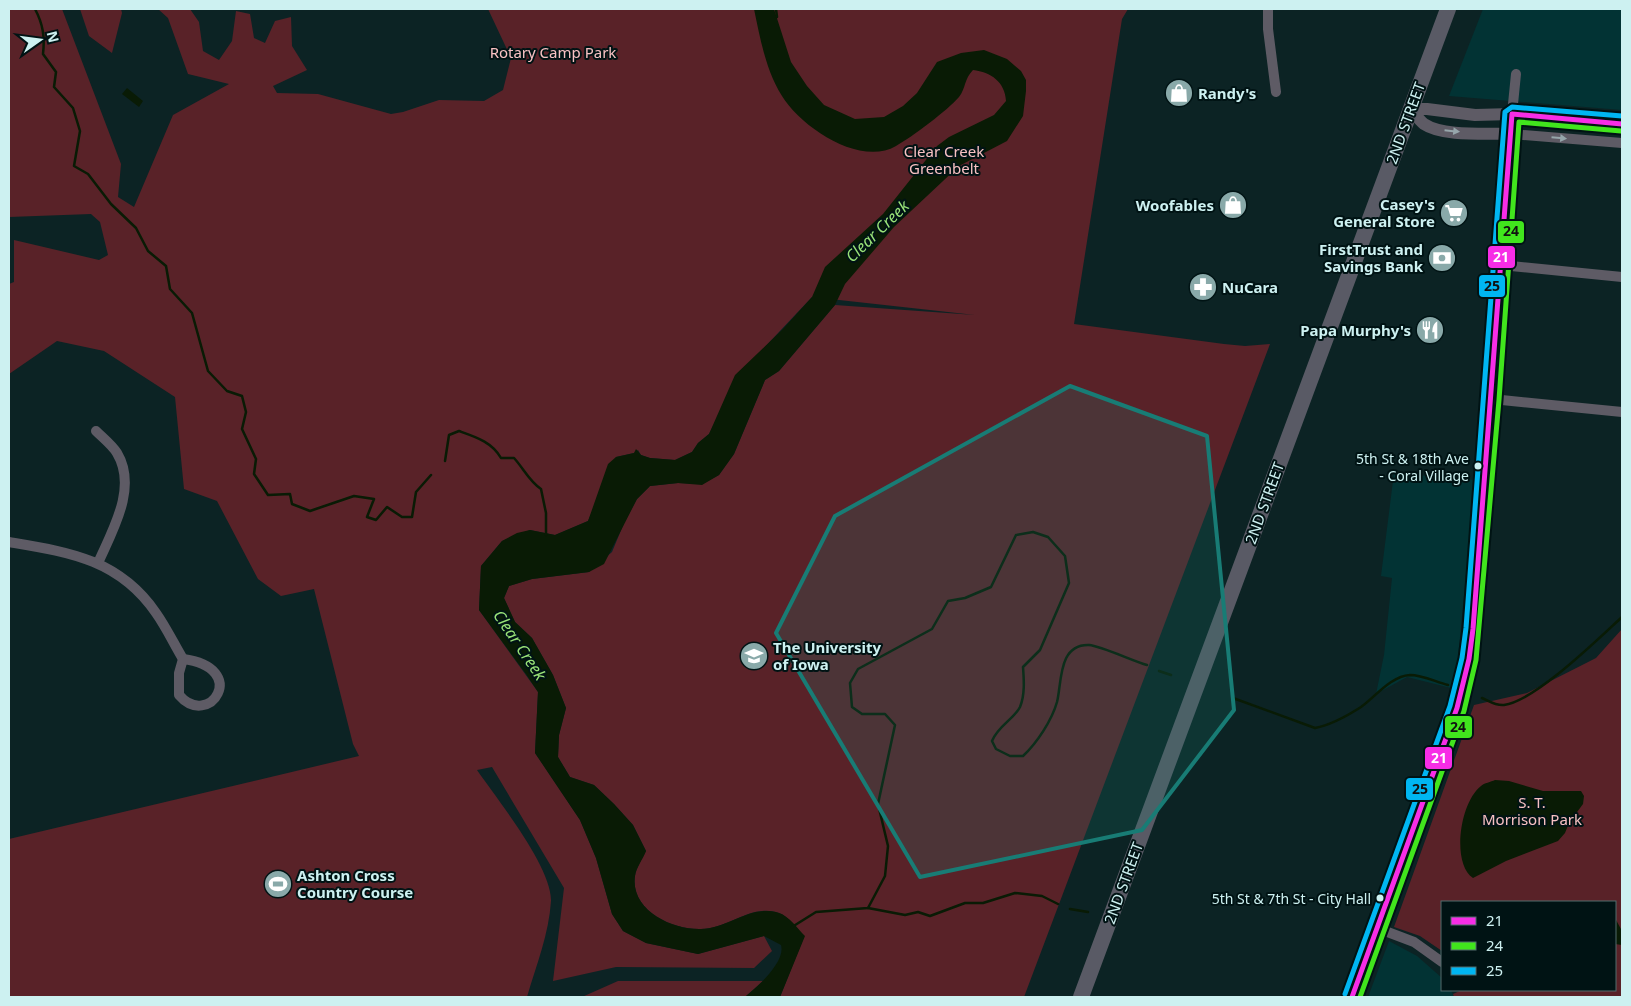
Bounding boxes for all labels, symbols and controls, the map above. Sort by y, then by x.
north arrow [15,15,65,65]
text: N [43,29,64,45]
park label: Rotary Camp Park [490,42,616,62]
shop icon: Randy's [1164,78,1194,108]
street label: 2ND STREET [1381,79,1429,167]
place label: Randy's [1198,83,1256,103]
one-way arrow [1444,127,1460,135]
one-way arrow [1552,134,1568,142]
park label: Clear Creek Greenbelt [904,141,984,178]
shop icon: Woofables [1218,190,1248,220]
water label: Clear Creek [840,194,914,267]
place label: Casey's General Store [1333,194,1435,231]
place label: Woofables [1136,195,1214,215]
supermarket icon: Casey's General Store [1439,198,1469,228]
line badge: 24 [1497,220,1525,244]
text: 24 [1503,221,1519,240]
place label: FirstTrust and Savings Bank [1319,239,1424,276]
bank icon: FirstTrust and Savings Bank [1427,243,1457,273]
line badge: 21 [1487,245,1516,269]
text: 21 [1493,247,1509,266]
pharmacy icon: NuCara [1188,272,1218,302]
line badge: 25 [1478,274,1506,298]
text: 25 [1484,276,1500,295]
place label: NuCara [1222,277,1278,297]
restaurant icon: Papa Murphy's [1415,315,1445,345]
place label: Papa Murphy's [1300,320,1411,340]
place label: 5th St & 18th Ave - Coral Village [1356,449,1469,485]
street label: 2ND STREET [1240,459,1288,547]
marker: 5th St & 18th Ave - Coral Village [1473,461,1483,471]
water label: Clear Creek [488,605,552,685]
place label: The University of Iowa [773,637,882,674]
school or university icon: The University of Iowa [739,641,769,671]
line badge: 24 [1444,715,1473,739]
text: 24 [1450,717,1466,736]
line badge: 21 [1424,746,1453,770]
text: 21 [1431,748,1447,767]
line badge: 25 [1405,777,1434,801]
text: 25 [1412,779,1428,798]
park label: S. T. Morrison Park [1482,792,1582,829]
street label: 2ND STREET [1099,839,1147,927]
place label: Ashton Cross Country Course [297,865,413,902]
sports icon: Ashton Cross Country Course [263,869,293,899]
place label: 5th St & 7th St - City Hall [1212,889,1371,908]
marker: 5th St & 7th St - City Hall [1375,893,1385,903]
legend [1441,901,1616,991]
text: 21 [1486,910,1503,930]
text: 24 [1486,935,1504,955]
text: 25 [1486,960,1503,980]

